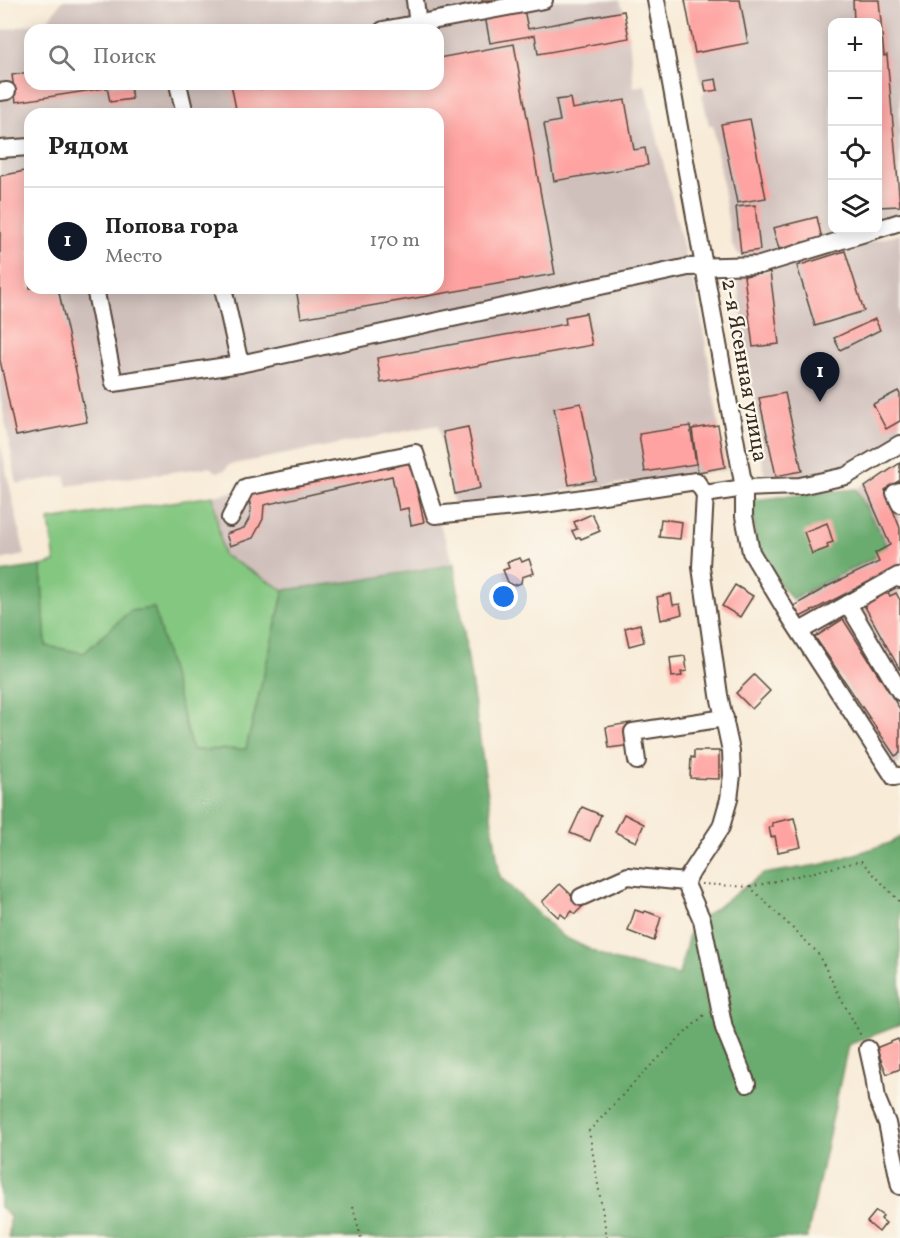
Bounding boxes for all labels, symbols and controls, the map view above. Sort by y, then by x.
map controls [828,18,882,234]
button: + [828,18,882,72]
search box [24,24,444,90]
icon: search [45,41,78,74]
text: Поиск [93,42,156,73]
button: − [828,72,882,126]
button: locate [828,126,882,180]
text: Рядом [48,129,128,165]
button: layers [828,180,882,234]
text: Попова гора [105,212,239,243]
text: 1 [63,227,72,255]
text: 170 m [370,227,420,255]
text: Место [105,243,162,271]
street label: 2-я Ясенная улица [712,276,775,465]
pin: 1 [800,352,840,402]
your location [489,582,518,611]

